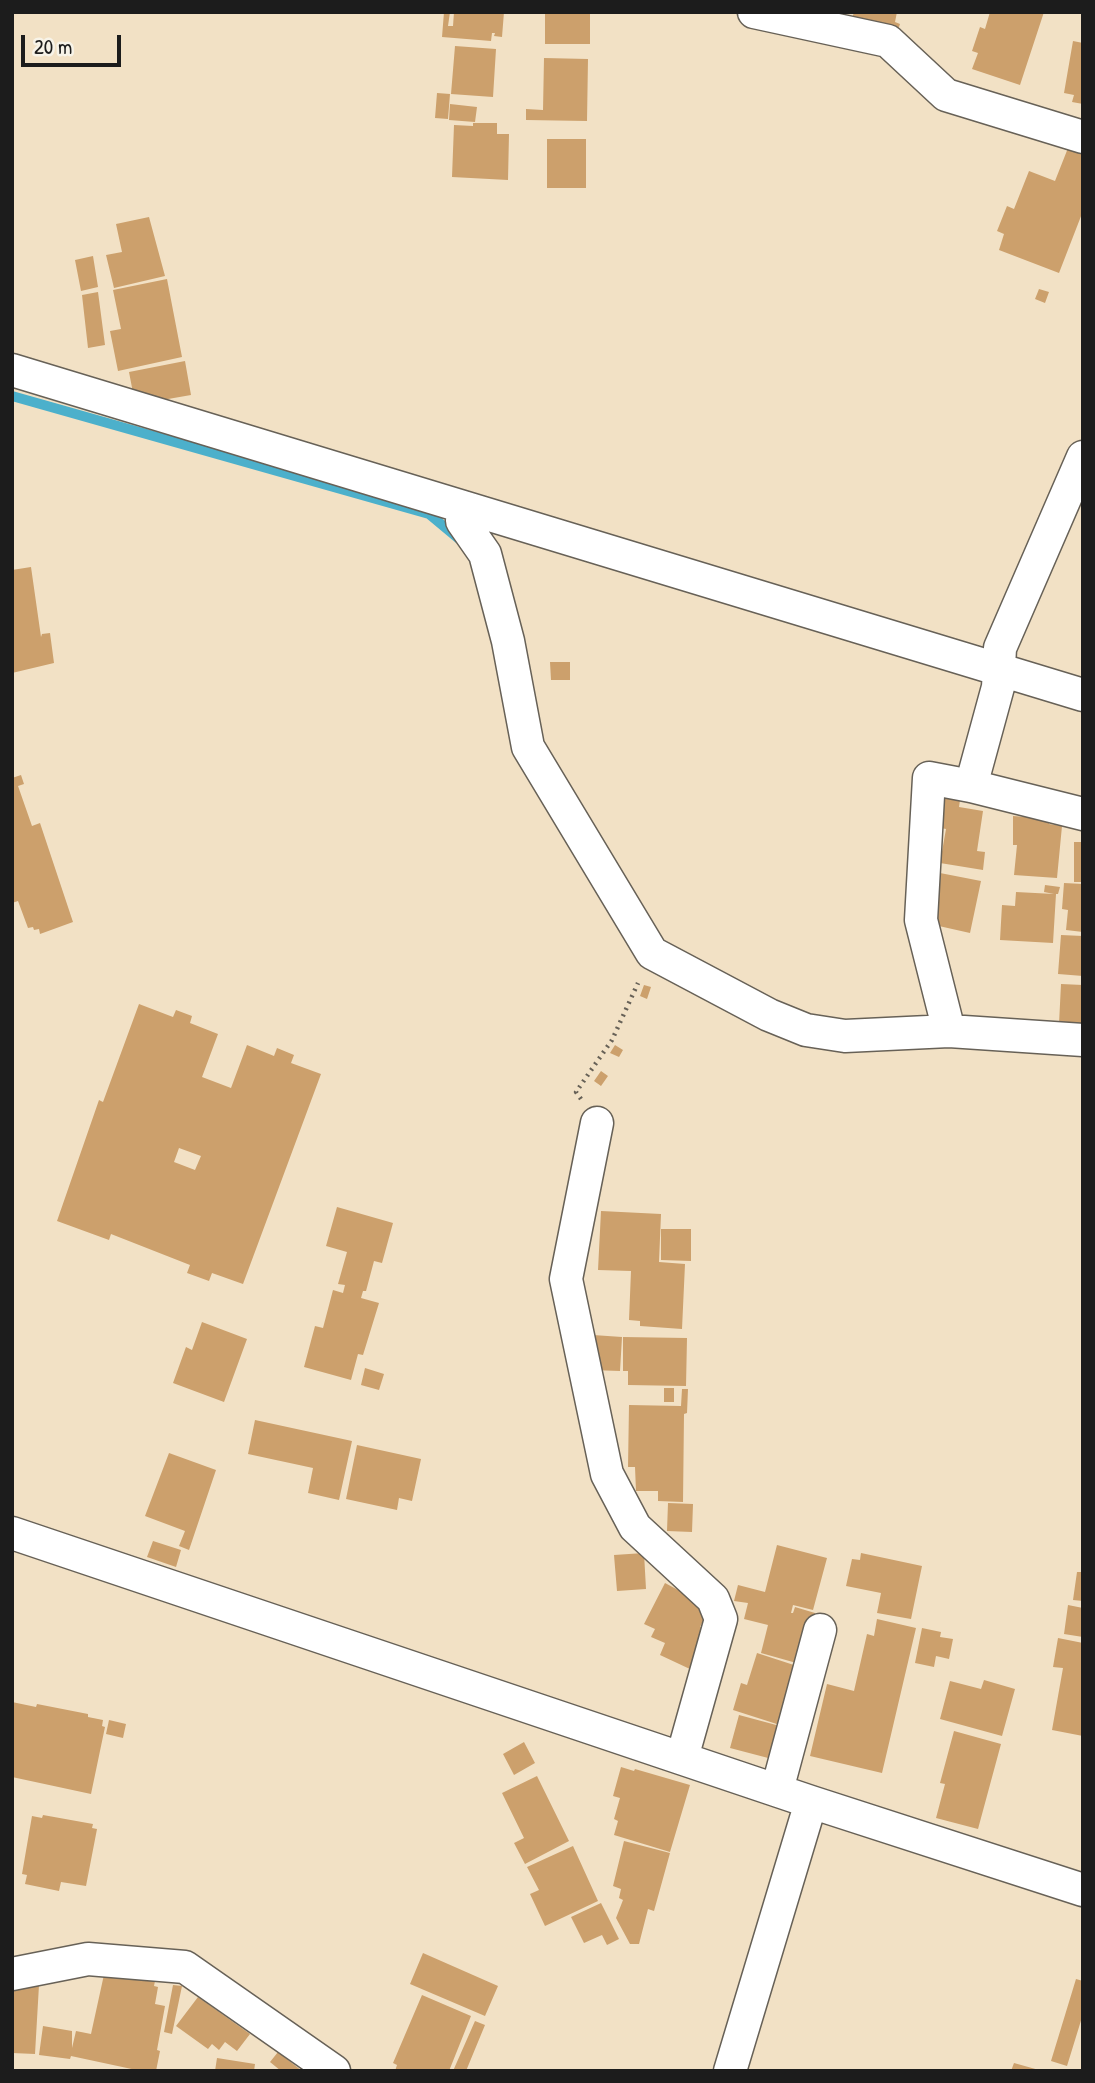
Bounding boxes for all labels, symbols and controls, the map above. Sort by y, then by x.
scale bar [24,21,124,65]
text: 20 m [34,32,72,61]

